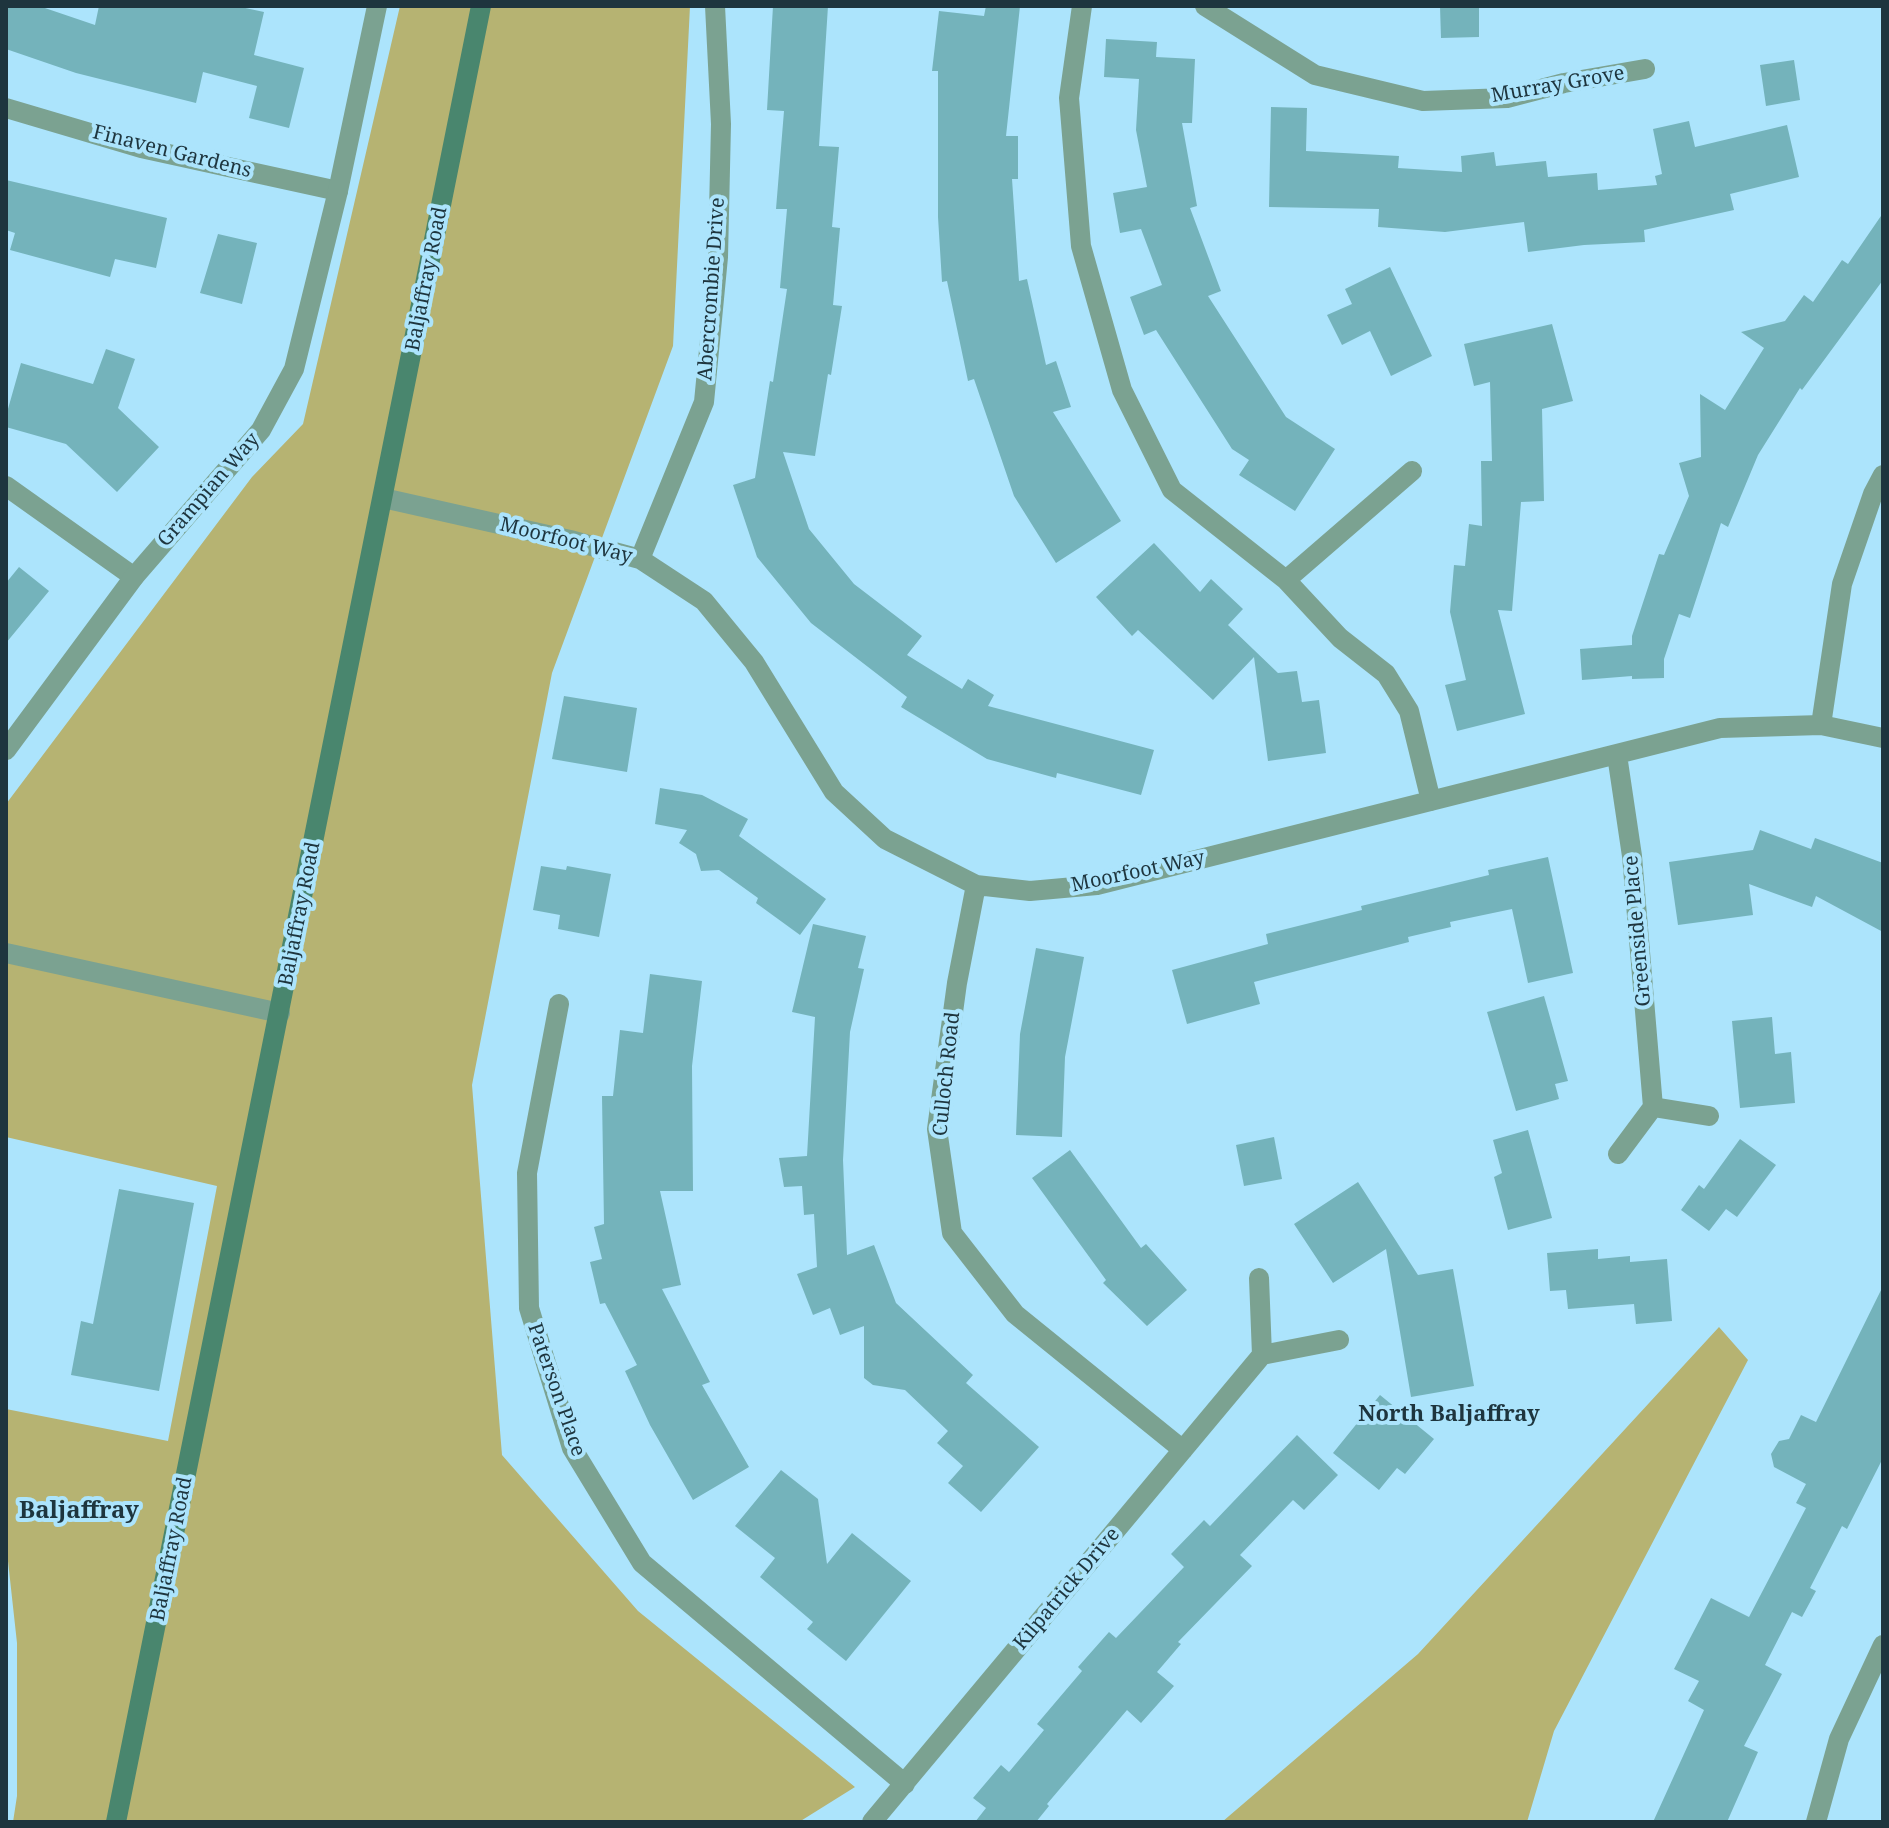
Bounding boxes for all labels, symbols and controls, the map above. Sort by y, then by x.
street label: Murray Grove [1490,61,1626,109]
street label: Finaven Gardens [90,121,254,183]
street label: Abercrombie Drive [694,197,730,381]
street label: Baljaffray Road [401,205,453,353]
street label: Grampian Way [153,428,265,552]
street label: Moorfoot Way [497,513,635,569]
street label: Baljaffray Road [274,840,326,988]
street label: Moorfoot Way [1069,846,1207,898]
street label: Greenside Place [1619,854,1657,1008]
street label: Culloch Road [929,1011,965,1137]
street label: Paterson Place [522,1320,590,1460]
district label: North Baljaffray [1358,1402,1540,1428]
street label: Baljaffray Road [146,1475,198,1623]
district label: Baljaffray [19,1497,139,1525]
street label: Kilpatrick Drive [1009,1523,1125,1655]

